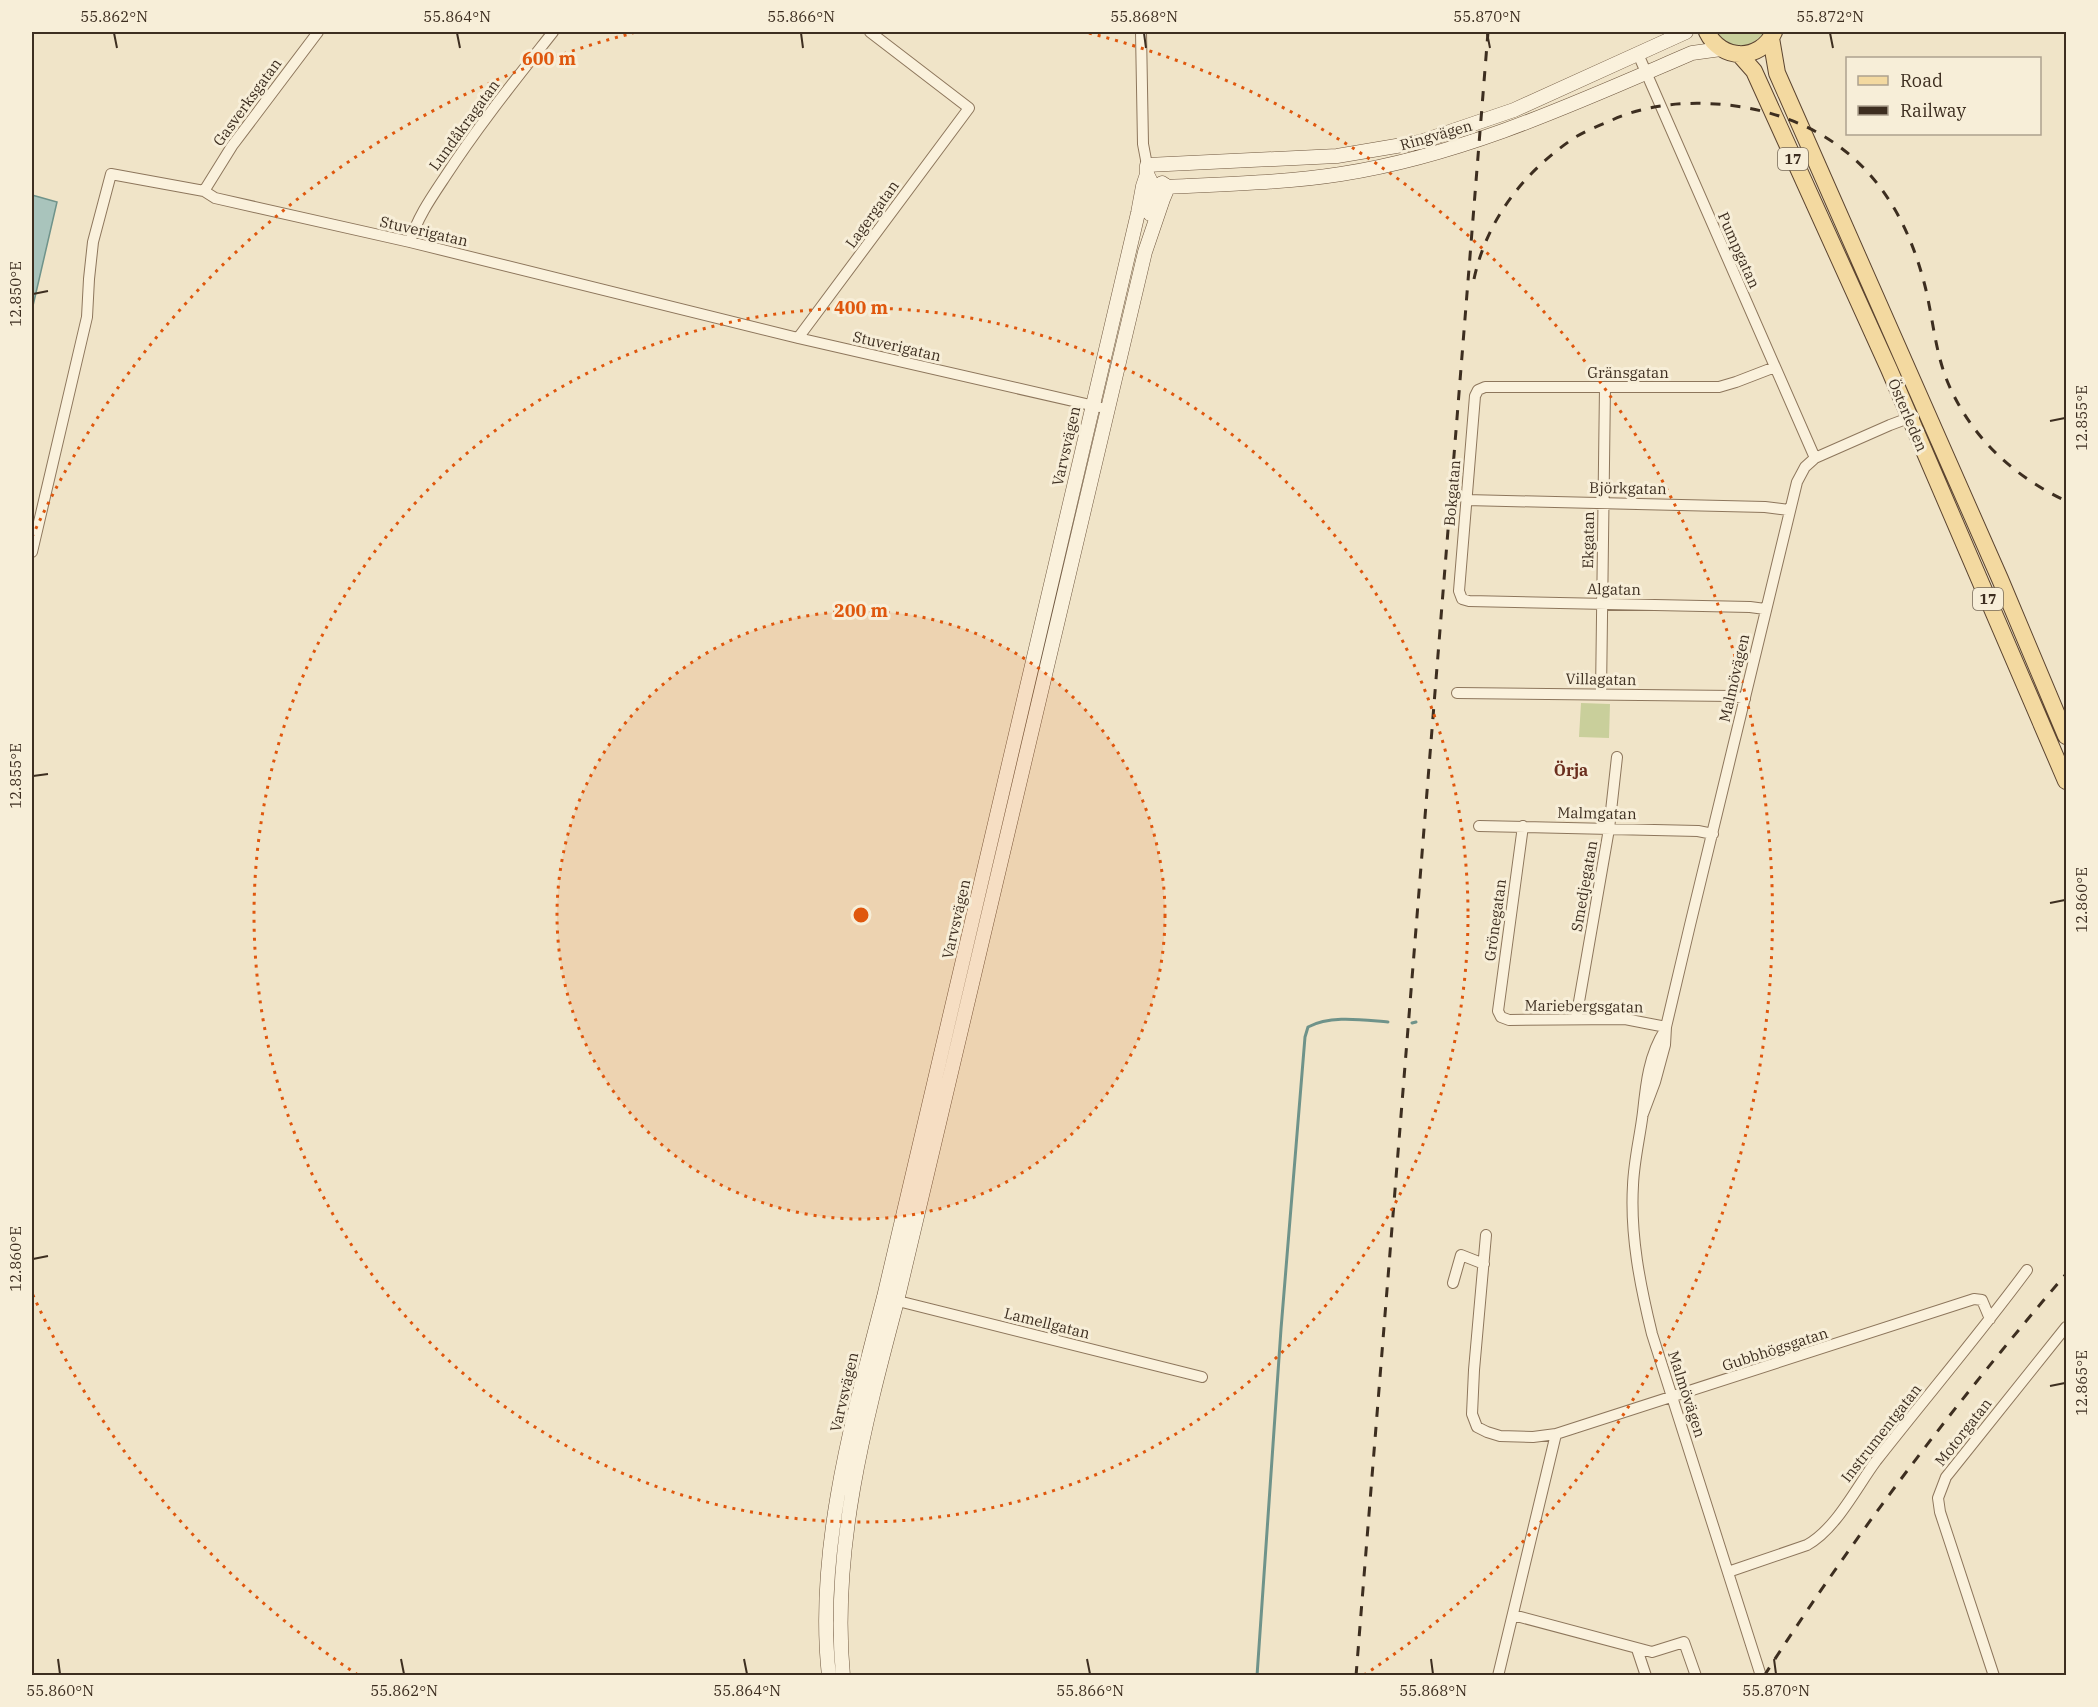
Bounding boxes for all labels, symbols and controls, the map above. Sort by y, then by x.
text: 55.862°N [80,7,148,26]
text: 55.864°N [423,7,491,26]
text: 55.866°N [767,7,835,26]
text: 55.868°N [1110,7,1178,26]
text: 55.870°N [1453,7,1521,26]
text: 55.872°N [1796,7,1864,26]
text: 600 m [522,47,577,70]
street label: Gasverksgatan [209,54,286,150]
legend [1846,57,2041,135]
text: Road [1900,69,1943,92]
street label: Lundåkragatan [425,76,504,174]
text: Railway [1900,99,1966,122]
street label: Ringvägen [1398,116,1475,154]
road number: 17 [1778,148,1808,170]
street label: Lagergatan [841,176,903,252]
street label: Pumpgatan [1714,209,1764,291]
street label: Stuverigatan [378,212,470,250]
text: 12.850°E [6,261,25,327]
text: 400 m [834,296,889,319]
street label: Stuverigatan [851,327,943,365]
street label: Gränsgatan [1587,363,1669,382]
street label: Österleden [1884,376,1932,455]
text: 12.855°E [2072,385,2091,451]
street label: Varvsvägen [1048,404,1084,488]
street label: Bokgatan [1440,459,1464,527]
street label: Björkgatan [1589,478,1667,498]
street label: Ekgatan [1578,511,1598,569]
street label: Algatan [1587,579,1642,599]
road number: 17 [1973,588,2003,610]
text: 200 m [834,599,889,622]
street label: Malmövägen [1715,632,1753,724]
street label: Villagatan [1565,669,1637,689]
text: 12.855°E [6,743,25,809]
district label: Örja [1554,760,1588,780]
street label: Malmgatan [1557,803,1637,823]
street label: Smedjegatan [1567,839,1601,933]
text: 12.860°E [2072,867,2091,933]
street label: Varvsvägen [938,877,974,961]
street label: Grönegatan [1480,877,1510,962]
centre of rings [851,905,871,925]
street label: Mariebergsgatan [1524,995,1644,1017]
text: 12.860°E [6,1226,25,1292]
street label: Lamellgatan [1002,1303,1092,1343]
street label: Gubbhögsgatan [1720,1323,1831,1375]
street label: Malmövägen [1664,1348,1710,1440]
street label: Varvsvägen [826,1350,862,1434]
text: 12.865°E [2072,1350,2091,1416]
street label: Instrumentgatan [1837,1380,1926,1486]
street label: Motorgatan [1931,1394,1996,1470]
text: 55.860°N [26,1681,94,1700]
text: 55.862°N [370,1681,438,1700]
text: 55.864°N [713,1681,781,1700]
text: 55.866°N [1056,1681,1124,1700]
text: 55.868°N [1399,1681,1467,1700]
text: 55.870°N [1742,1681,1810,1700]

